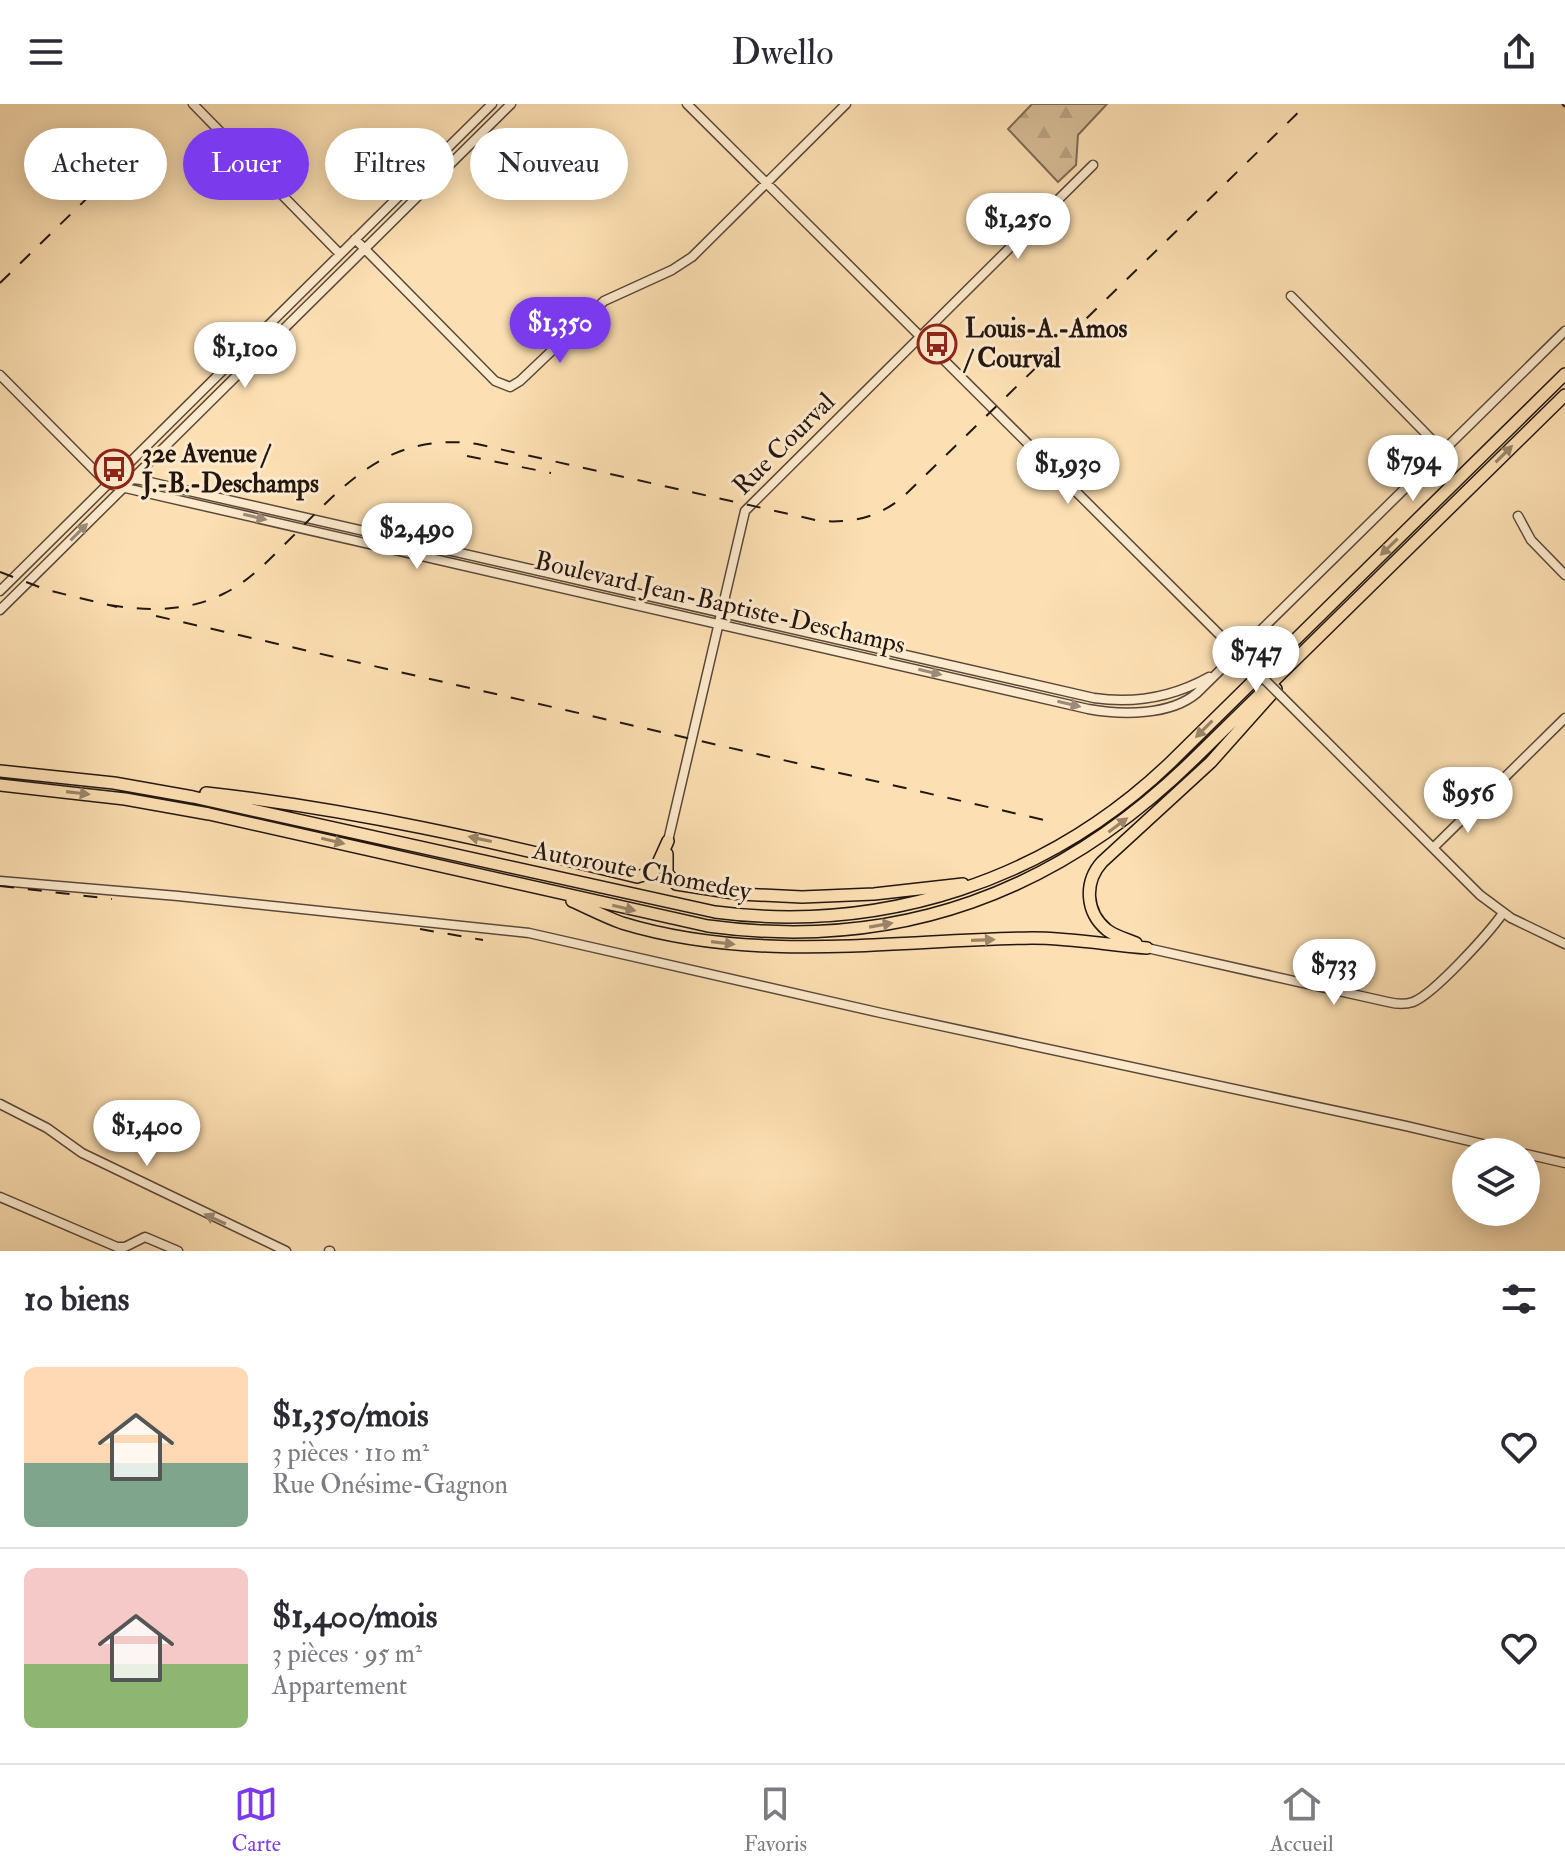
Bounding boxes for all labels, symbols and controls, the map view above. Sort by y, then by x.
icon: menu [24,30,68,74]
text: Dwello [732,30,833,75]
icon: share [1497,30,1541,74]
chip: Acheter [24,128,167,200]
chip: Louer [183,128,309,200]
chip: Filtres [325,128,454,200]
chip: Nouveau [470,128,628,200]
pin: $1,250 [953,193,1083,261]
text: $1,250 [984,203,1052,235]
pin: $1,350 [495,297,625,365]
text: $1,350 [528,307,592,339]
place label: Louis-A.-Amos / Courval [962,313,1127,375]
pin: $1,100 [180,322,310,390]
bus stop icon: Louis-A.-Amos / Courval [916,323,958,365]
text: $1,100 [212,332,278,364]
street label: Rue Courval [726,386,842,502]
pin: $794 [1366,435,1460,503]
place label: 32e Avenue / J.-B.-Deschamps [140,438,319,501]
pin: $1,930 [1003,438,1133,506]
text: $794 [1386,445,1440,477]
one-way arrow [1494,446,1513,464]
bus stop icon: 32e Avenue / J.-B.-Deschamps [93,448,135,490]
text: $1,930 [1035,448,1101,480]
pin: $2,490 [352,503,482,571]
one-way arrow [243,511,268,524]
text: $2,490 [379,513,455,545]
one-way arrow [69,523,88,542]
one-way arrow [1380,537,1399,556]
street label: Boulevard Jean-Baptiste-Deschamps [531,545,909,662]
pin: $747 [1209,626,1303,694]
text: $747 [1230,636,1282,668]
one-way arrow [918,666,943,679]
one-way arrow [1056,699,1081,711]
one-way arrow [1195,719,1214,738]
pin: $956 [1421,767,1515,835]
text: $956 [1442,777,1494,809]
one-way arrow [65,787,90,800]
one-way arrow [1108,818,1129,834]
one-way arrow [467,832,492,845]
street label: Autoroute Chomedey [529,834,755,908]
one-way arrow [321,836,346,848]
one-way arrow [611,902,636,915]
one-way arrow [869,918,894,930]
one-way arrow [971,934,996,947]
one-way arrow [711,937,736,950]
pin: $733 [1287,939,1381,1007]
text: $733 [1311,949,1357,981]
pin: $1,400 [82,1100,212,1168]
text: $1,400 [111,1110,183,1142]
map controls [1452,1138,1540,1226]
button: layers [1452,1138,1540,1226]
one-way arrow [203,1212,226,1226]
icon: filters [1497,1277,1541,1321]
text: 10 biens [24,1278,129,1321]
text: $1,350/mois [272,1394,429,1437]
icon: home [88,1399,184,1495]
icon: heart [1497,1425,1541,1469]
text: 3 pièces · 110 m² [272,1437,429,1469]
text: Rue Onésime-Gagnon [272,1469,508,1501]
text: $1,400/mois [272,1595,437,1638]
icon: home [88,1600,184,1696]
icon: heart [1497,1626,1541,1670]
text: 3 pièces · 95 m² [272,1638,422,1670]
text: Appartement [272,1670,407,1702]
tab: Carte [231,1782,281,1858]
tab: Favoris [744,1782,807,1858]
tab: Accueil [1270,1782,1334,1858]

